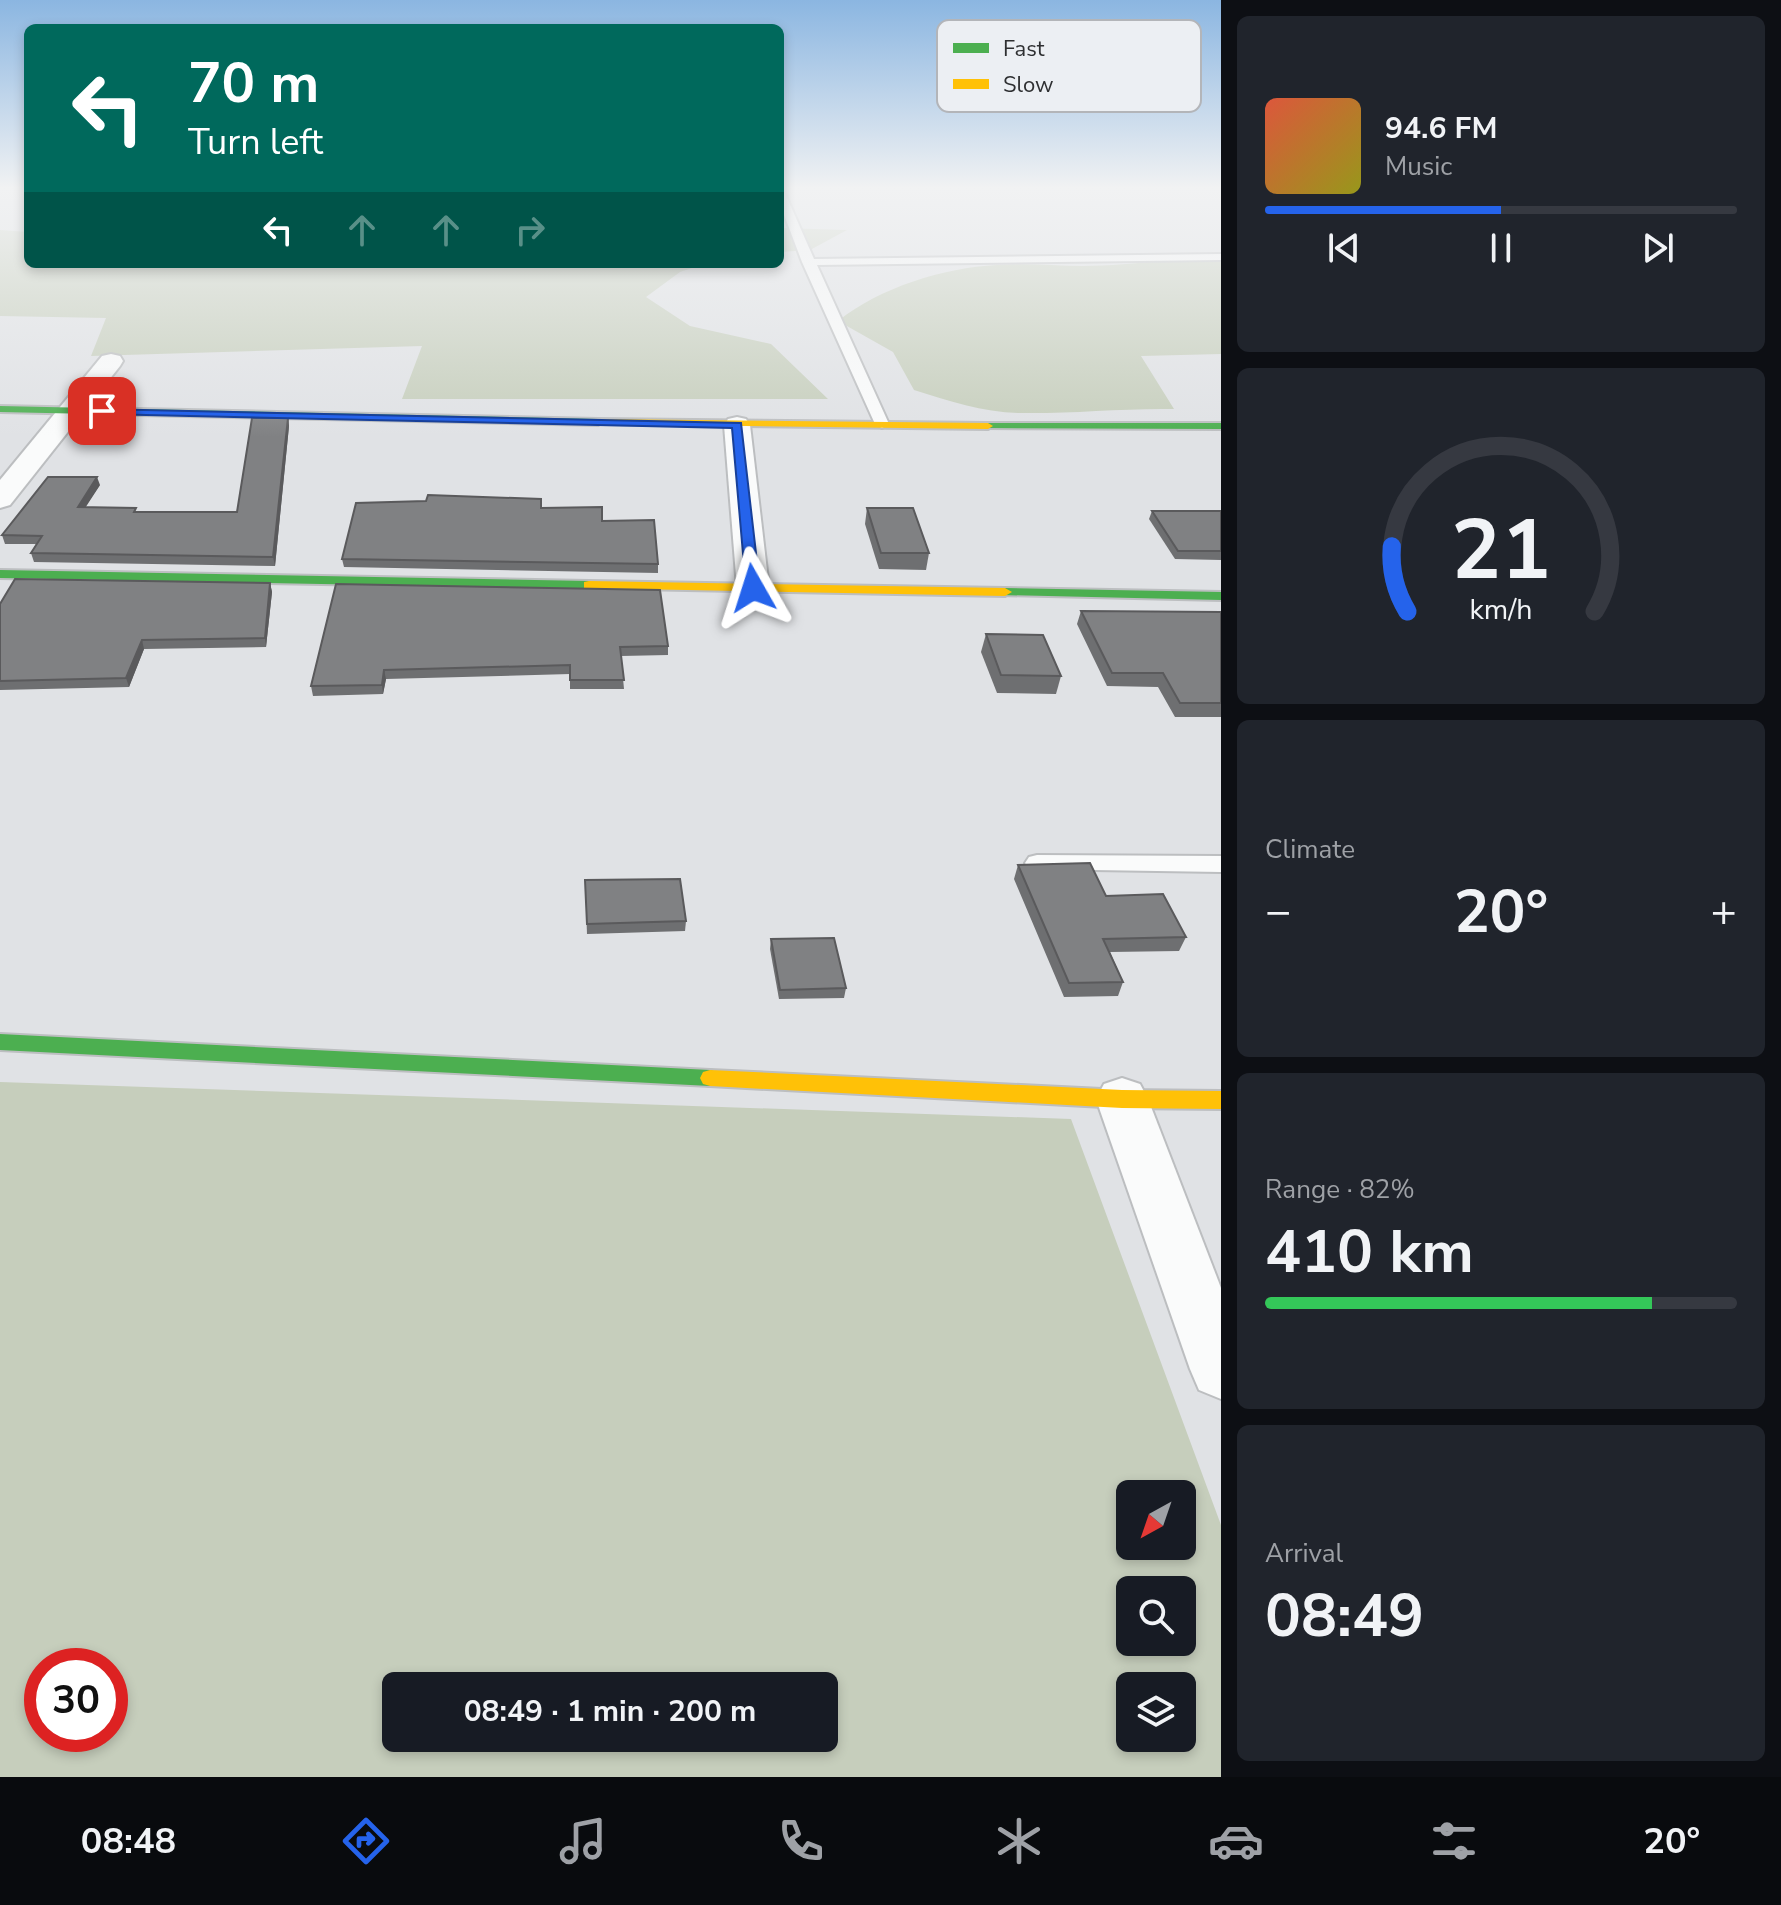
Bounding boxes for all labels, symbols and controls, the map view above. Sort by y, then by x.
legend [937,20,1201,112]
text: Fast [1003,34,1045,64]
text: 70 m [188,45,319,122]
icon: left [56,56,160,160]
text: Slow [1003,70,1054,100]
text: 94.6 FM [1385,108,1497,149]
text: Turn left [188,118,323,167]
text: Music [1385,149,1452,184]
icon: left [256,208,300,252]
icon: ahead [340,208,384,252]
icon: ahead [424,208,468,252]
icon: right [508,208,552,252]
icon: previous [1322,226,1366,270]
icon: pause [1479,226,1523,270]
icon: next [1636,226,1680,270]
pin [68,377,136,445]
icon: arrive [80,389,124,433]
text: 21 [1451,494,1551,607]
position arrow [711,546,795,630]
text: km/h [1470,590,1532,629]
text: Climate [1265,832,1355,867]
text: 20° [1454,871,1548,953]
text: − [1265,882,1291,942]
text: + [1711,882,1737,942]
text: Range · 82% [1265,1172,1415,1207]
text: 410 km [1265,1211,1474,1293]
north arrow [1116,1480,1196,1560]
map controls [1116,1480,1196,1752]
text: Arrival [1265,1536,1343,1571]
text: 08:49 [1265,1575,1424,1657]
button: search [1116,1576,1196,1656]
speed limit sign: 30 [24,1648,128,1752]
button: layers [1116,1672,1196,1752]
text: 08:49 · 1 min · 200 m [464,1691,756,1732]
icon: directions [338,1813,394,1869]
icon: music [555,1813,611,1869]
icon: phone [773,1813,829,1869]
icon: climate [991,1813,1047,1869]
icon: car [1208,1813,1264,1869]
icon: filters [1426,1813,1482,1869]
text: 08:48 [81,1817,176,1866]
text: 20° [1643,1817,1700,1866]

